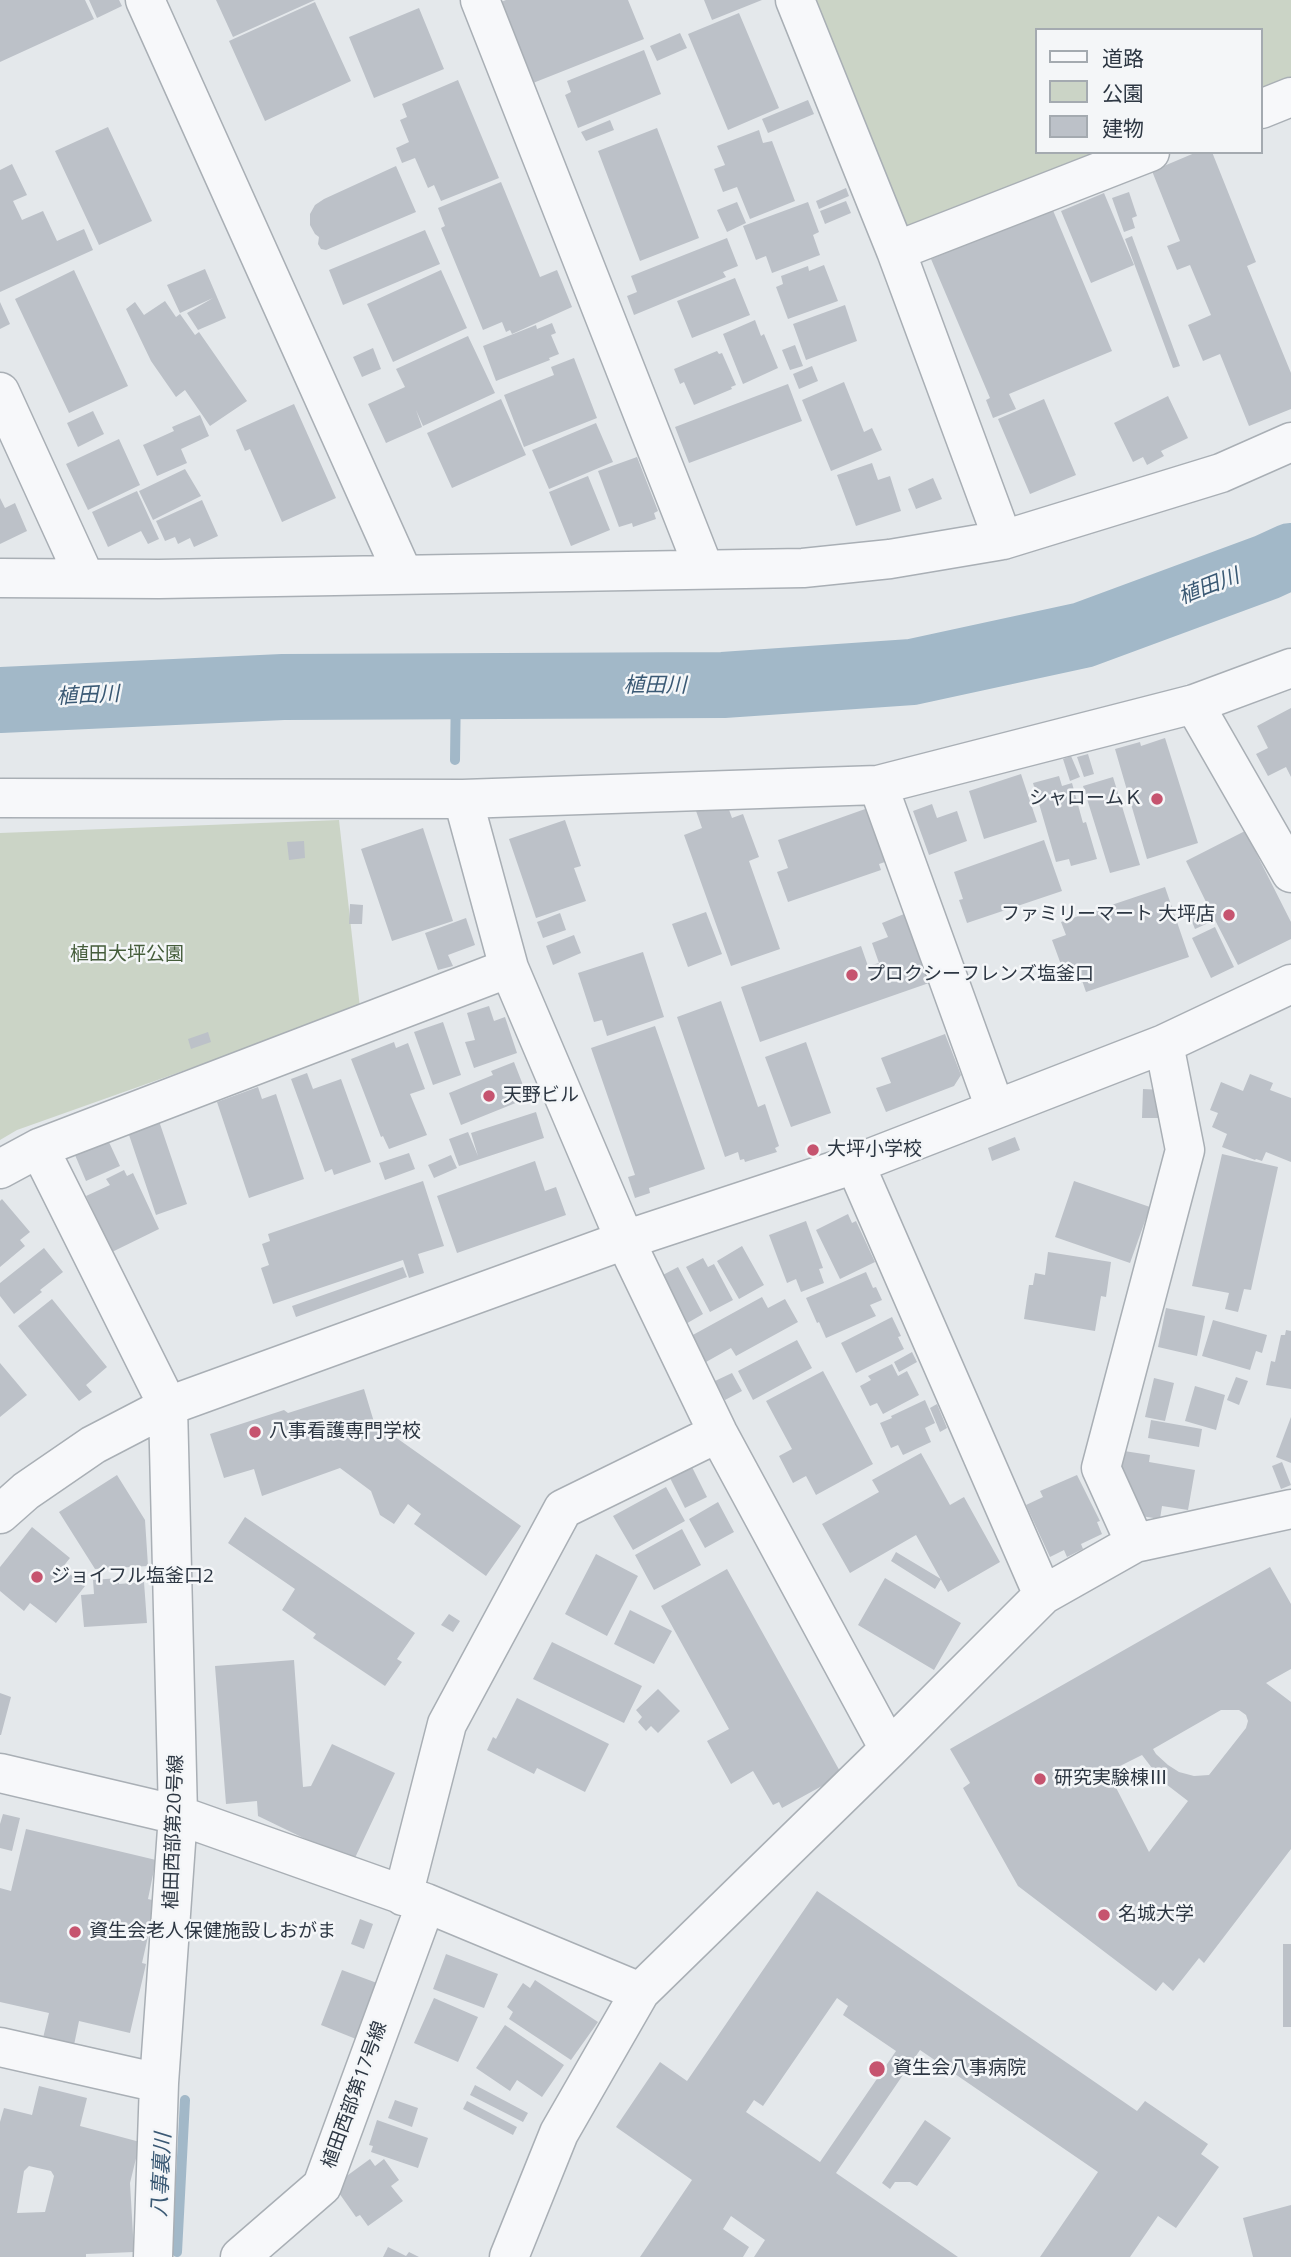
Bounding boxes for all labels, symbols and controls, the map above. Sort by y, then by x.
legend [1036,28,1263,154]
text: 道路 [1102,44,1144,72]
text: 公園 [1102,79,1144,107]
text: 建物 [1102,114,1144,142]
water label: 植田川 [1175,564,1243,610]
water label: 植田川 [624,673,686,699]
water label: 植田川 [56,682,120,710]
place label: シャロームＫ [1029,788,1143,810]
marker: シャロームＫ [1149,791,1165,807]
place label: ファミリーマート 大坪店 [1001,904,1215,926]
marker: ファミリーマート 大坪店 [1221,907,1237,923]
park label: 植田大坪公園 [70,944,184,966]
place label: プロクシーフレンズ塩釜口 [866,964,1094,986]
marker: プロクシーフレンズ塩釜口 [844,967,860,983]
place label: 天野ビル [503,1085,579,1107]
marker: 天野ビル [481,1088,497,1104]
place label: 大坪小学校 [827,1139,922,1161]
marker: 大坪小学校 [805,1142,821,1158]
place label: 八事看護専門学校 [269,1421,421,1443]
marker: 八事看護専門学校 [247,1424,263,1440]
place label: ジョイフル塩釜口2 [51,1566,214,1588]
marker: ジョイフル塩釜口2 [29,1569,45,1585]
street label: 植田西部第20号線 [160,1754,188,1910]
place label: 研究実験棟Ⅲ [1054,1768,1168,1790]
marker: 研究実験棟Ⅲ [1032,1771,1048,1787]
place label: 名城大学 [1118,1904,1194,1926]
marker: 名城大学 [1096,1907,1112,1923]
place label: 資生会老人保健施設しおがま [89,1921,336,1943]
marker: 資生会老人保健施設しおがま [67,1924,83,1940]
street label: 植田西部第17号線 [318,2018,392,2172]
place label: 資生会八事病院 [893,2058,1026,2080]
marker: 資生会八事病院 [867,2059,887,2079]
water label: 八事裏川 [147,2132,177,2218]

